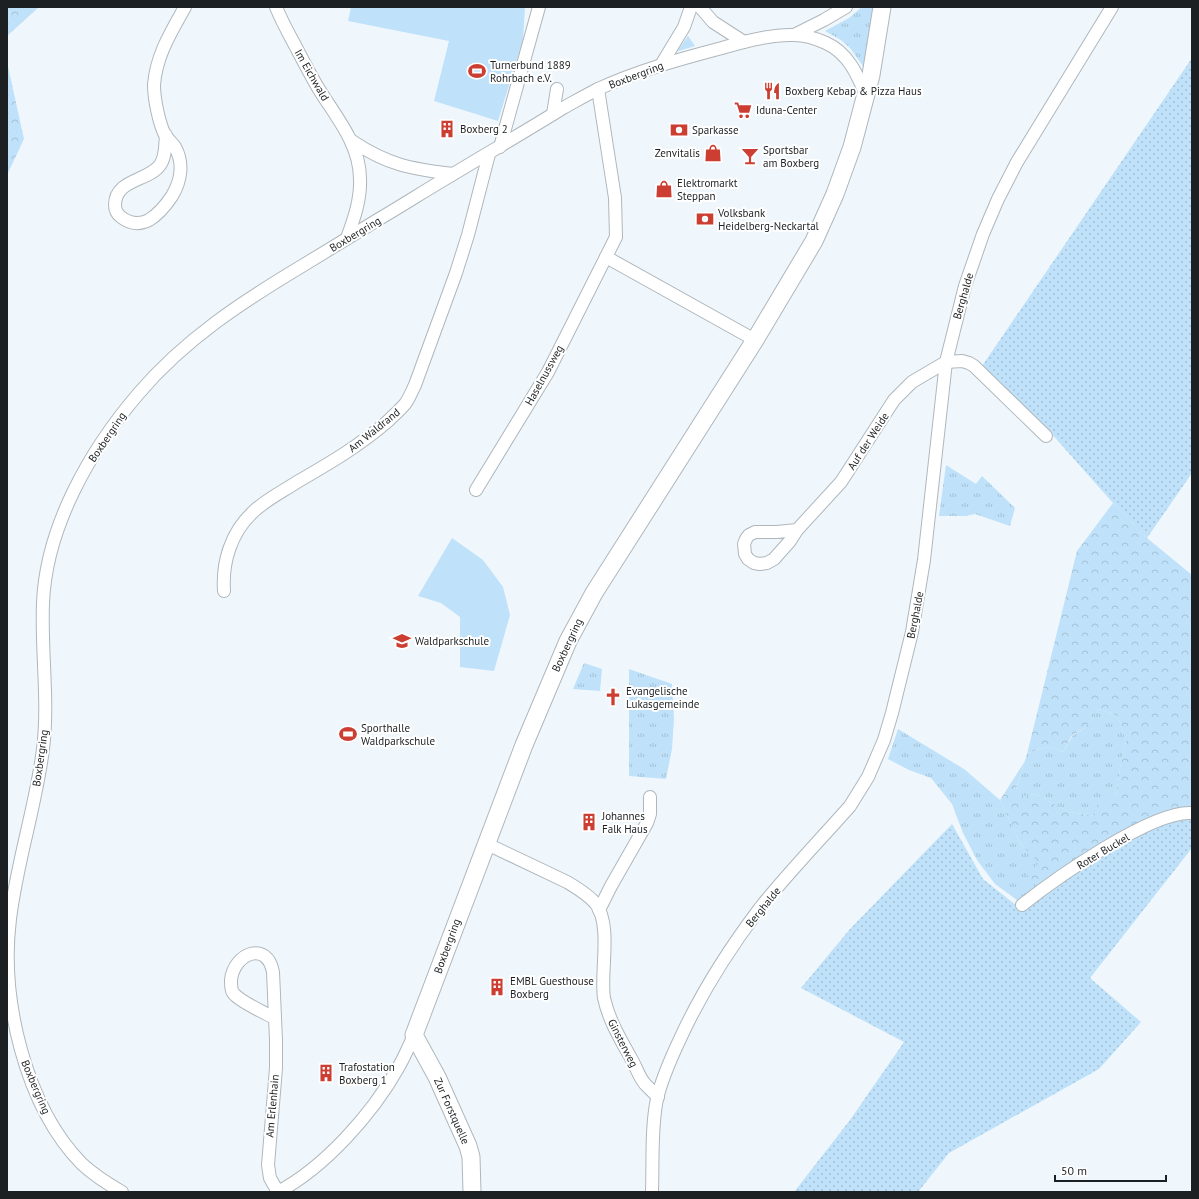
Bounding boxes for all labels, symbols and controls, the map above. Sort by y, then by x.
street label: Im Eichwald [292,47,332,103]
place label: Turnerbund 1889 Rohrbach e.V. [490,58,571,85]
street label: Boxbergring [607,58,665,92]
sports icon: Turnerbund 1889 Rohrbach e.V. [467,61,487,81]
restaurant icon: Boxberg Kebap & Pizza Haus [762,81,782,101]
place label: Boxberg Kebap & Pizza Haus [785,84,922,98]
supermarket icon: Iduna-Center [733,100,753,120]
place label: Iduna-Center [756,103,817,117]
building icon: Boxberg 2 [437,119,457,139]
bank icon: Sparkasse [669,120,689,140]
place label: Boxberg 2 [460,122,508,136]
place label: Sparkasse [692,123,739,137]
shop icon: Zenvitalis [703,143,723,163]
place label: Sportsbar am Boxberg [763,143,819,170]
place label: Zenvitalis [655,146,700,160]
bar icon: Sportsbar am Boxberg [740,146,760,166]
place label: Elektromarkt Steppan [677,176,738,203]
shop icon: Elektromarkt Steppan [654,179,674,199]
place label: Volksbank Heidelberg-Neckartal [717,206,820,233]
bank icon: Volksbank Heidelberg-Neckartal [695,209,715,229]
street label: Boxbergring [327,213,383,255]
street label: Berghalde [950,271,976,321]
street label: Haselnussweg [522,342,566,408]
street label: Am Waldrand [345,405,403,455]
street label: Boxbergring [85,409,129,465]
street label: Auf der Weide [844,409,892,472]
street label: Berghalde [904,590,927,640]
street label: Boxbergring [549,616,586,674]
school or university icon: Waldparkschule [392,631,412,651]
place label: Waldparkschule [415,634,489,648]
place label: Evangelische Lukasgemeinde [626,684,700,711]
church icon: Evangelische Lukasgemeinde [603,687,623,707]
place label: Sporthalle Waldparkschule [361,721,435,748]
sports icon: Sporthalle Waldparkschule [338,724,358,744]
street label: Boxbergring [29,728,51,787]
place label: Johannes Falk Haus [601,809,648,836]
building icon: Johannes Falk Haus [579,812,599,832]
street label: Roter Buckel [1074,829,1133,872]
street label: Berghalde [743,884,784,930]
street label: Boxbergring [431,917,463,975]
place label: EMBL Guesthouse Boxberg [510,974,594,1001]
building icon: EMBL Guesthouse Boxberg [487,977,507,997]
street label: Ginsterweg [605,1016,641,1070]
street label: Boxbergring [18,1058,54,1116]
place label: Trafostation Boxberg 1 [339,1060,395,1087]
building icon: Trafostation Boxberg 1 [316,1063,336,1083]
street label: Am Erlenhain [262,1074,282,1138]
street label: Zur Forstquelle [431,1076,473,1147]
scale bar [1055,1157,1166,1183]
text: 50 m [1061,1163,1087,1178]

